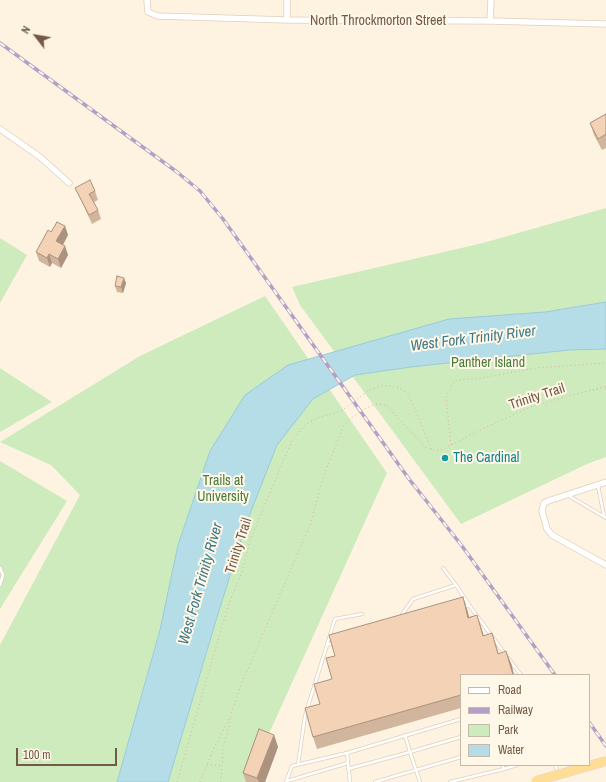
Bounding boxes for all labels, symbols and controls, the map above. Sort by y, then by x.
street label: North Throckmorton Street [310,13,446,29]
north arrow [16,16,56,56]
text: N [18,23,33,36]
water label: West Fork Trinity River [409,322,537,356]
park label: Panther Island [451,355,525,371]
street label: Trinity Trail [507,380,567,414]
place label: The Cardinal [453,450,519,466]
marker: The Cardinal [440,453,450,463]
park label: Trails at University [197,473,249,506]
street label: Trinity Trail [222,516,256,576]
water label: West Fork Trinity River [175,521,227,647]
legend [460,674,590,766]
text: Road [498,682,522,698]
text: Railway [498,702,533,718]
text: Park [498,722,518,738]
scale bar [18,740,119,766]
text: Water [498,742,524,758]
text: 100 m [23,747,50,763]

